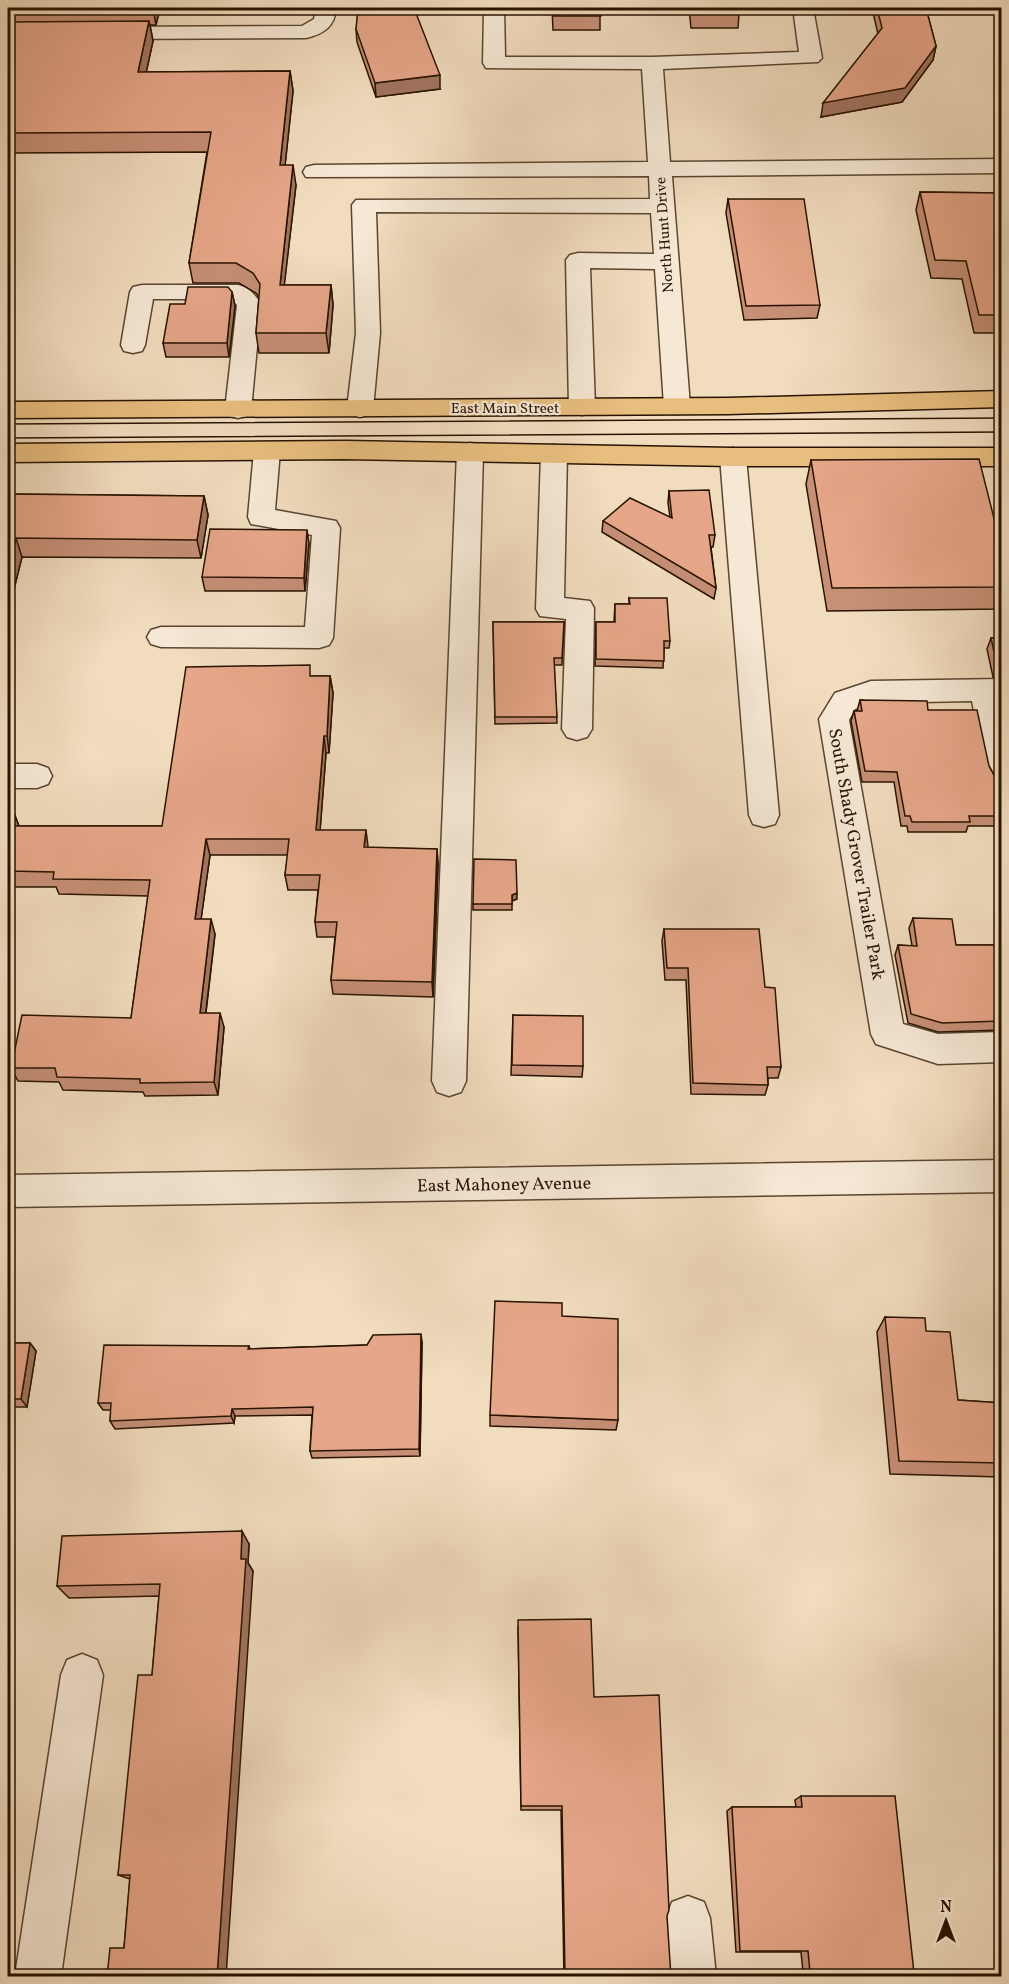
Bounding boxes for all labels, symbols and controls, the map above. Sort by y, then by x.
street label: North Hunt Drive [651,176,680,294]
street label: East Main Street [451,399,559,420]
street label: South Shady Grover Trailer Park [821,727,890,982]
street label: East Mahoney Avenue [417,1171,591,1200]
north arrow [916,1891,976,1951]
text: N [940,1897,952,1919]

